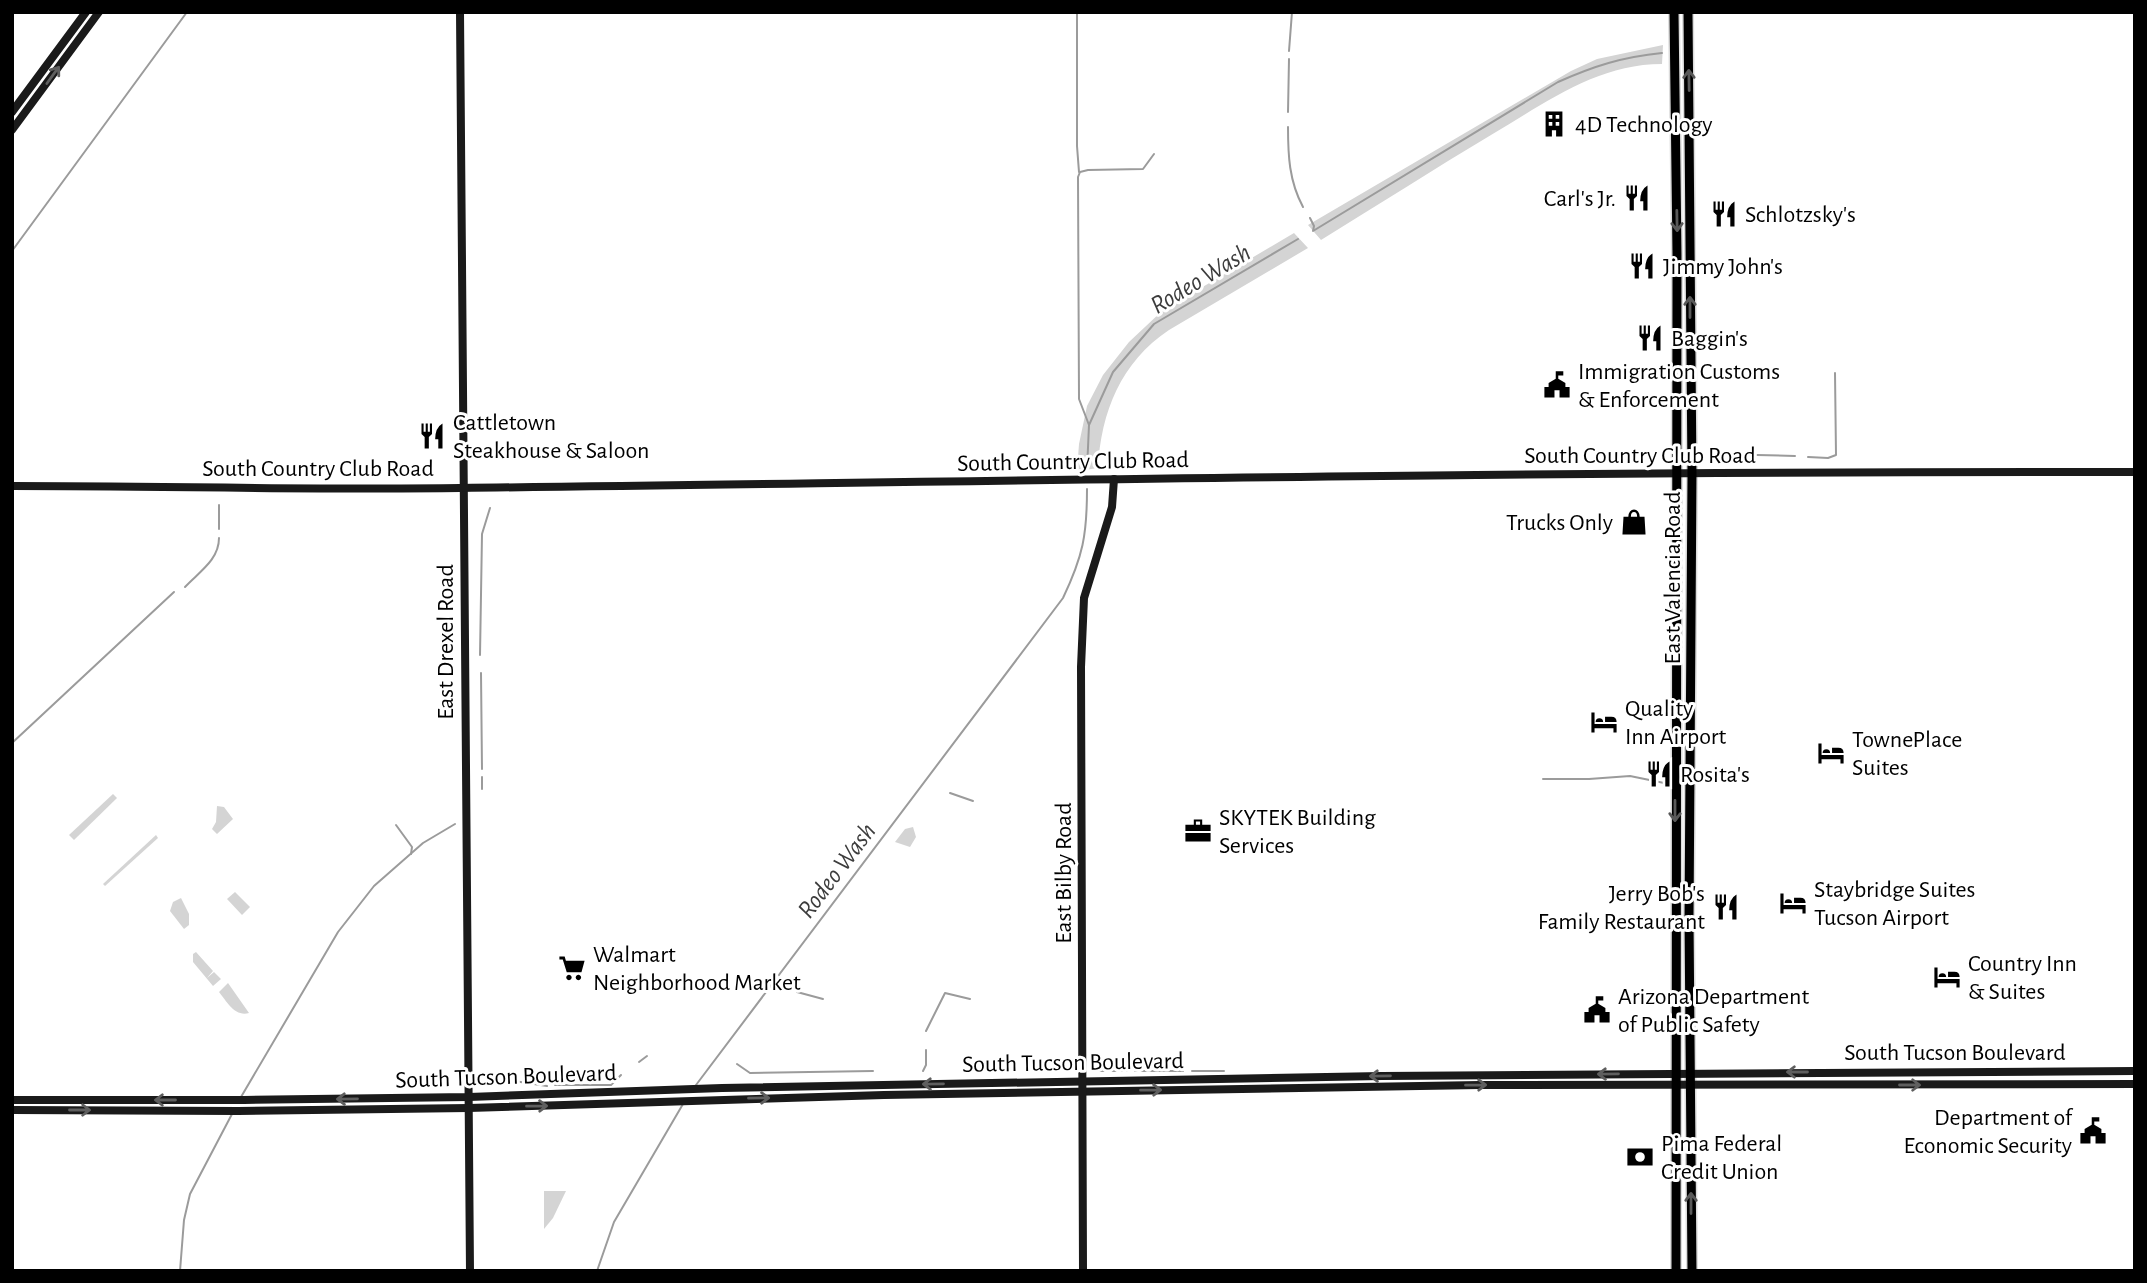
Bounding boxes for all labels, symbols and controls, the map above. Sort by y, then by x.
one-way arrow [45,66,60,85]
one-way arrow [1682,69,1696,92]
building icon: 4D Technology [1539,109,1569,139]
place label: 4D Technology [1575,113,1713,137]
restaurant icon: Carl's Jr. [1622,183,1652,213]
place label: Carl's Jr. [1544,187,1616,211]
restaurant icon: Schlotzsky's [1709,199,1739,229]
place label: Schlotzsky's [1745,203,1856,227]
one-way arrow [1670,210,1683,233]
water label: Rodeo Wash [1146,239,1255,319]
restaurant icon: Jimmy John's [1627,251,1657,281]
place label: Jimmy John's [1663,255,1783,279]
one-way arrow [1684,296,1697,319]
restaurant icon: Baggin's [1635,323,1665,353]
place label: Baggin's [1671,327,1748,351]
place label: Immigration Customs & Enforcement [1578,360,1780,412]
public building icon: Immigration Customs & Enforcement [1542,370,1572,400]
place label: Cattletown Steakhouse & Saloon [453,411,649,463]
restaurant icon: Cattletown Steakhouse & Saloon [417,421,447,451]
street label: South Country Club Road [1524,444,1756,468]
street label: South Country Club Road [957,448,1189,476]
street label: South Country Club Road [202,457,434,481]
street label: East Valencia Road [1661,491,1685,665]
shop icon: Trucks Only [1619,507,1649,537]
place label: Trucks Only [1506,511,1613,535]
street label: East Drexel Road [434,564,458,720]
place label: Quality Inn Airport [1625,697,1727,749]
hotel icon: Quality Inn Airport [1589,707,1619,737]
place label: TownePlace Suites [1852,728,1962,780]
hotel icon: TownePlace Suites [1816,738,1846,768]
restaurant icon: Rosita's [1644,759,1674,789]
place label: Rosita's [1680,763,1750,787]
one-way arrow [1668,800,1682,823]
street label: East Bilby Road [1052,802,1076,944]
place label: SKYTEK Building Services [1219,806,1376,858]
office icon: SKYTEK Building Services [1183,816,1213,846]
water label: Rodeo Wash [793,818,881,923]
place label: Staybridge Suites Tucson Airport [1814,878,1975,930]
place label: Jerry Bob's Family Restaurant [1538,882,1705,934]
hotel icon: Staybridge Suites Tucson Airport [1778,888,1808,918]
restaurant icon: Jerry Bob's Family Restaurant [1711,892,1741,922]
place label: Walmart Neighborhood Market [593,943,801,995]
place label: Country Inn & Suites [1968,952,2077,1004]
supermarket icon: Walmart Neighborhood Market [557,953,587,983]
hotel icon: Country Inn & Suites [1932,962,1962,992]
place label: Arizona Department of Public Safety [1618,985,1809,1037]
public building icon: Arizona Department of Public Safety [1582,995,1612,1025]
street label: South Tucson Boulevard [1844,1041,2066,1065]
street label: South Tucson Boulevard [962,1049,1184,1077]
street label: South Tucson Boulevard [395,1061,617,1093]
one-way arrow [1786,1065,1809,1079]
one-way arrow [1597,1067,1620,1081]
one-way arrow [1369,1069,1392,1083]
one-way arrow [921,1077,944,1091]
one-way arrow [1898,1078,1921,1092]
one-way arrow [1465,1079,1488,1092]
one-way arrow [1139,1083,1162,1097]
one-way arrow [336,1092,359,1106]
one-way arrow [747,1092,770,1105]
one-way arrow [153,1093,176,1107]
one-way arrow [525,1099,548,1113]
one-way arrow [69,1103,92,1117]
place label: Department of Economic Security [1904,1106,2074,1158]
public building icon: Department of Economic Security [2078,1116,2108,1146]
place label: Pima Federal Credit Union [1661,1132,1782,1184]
bank icon: Pima Federal Credit Union [1625,1142,1655,1172]
one-way arrow [1684,1191,1698,1214]

